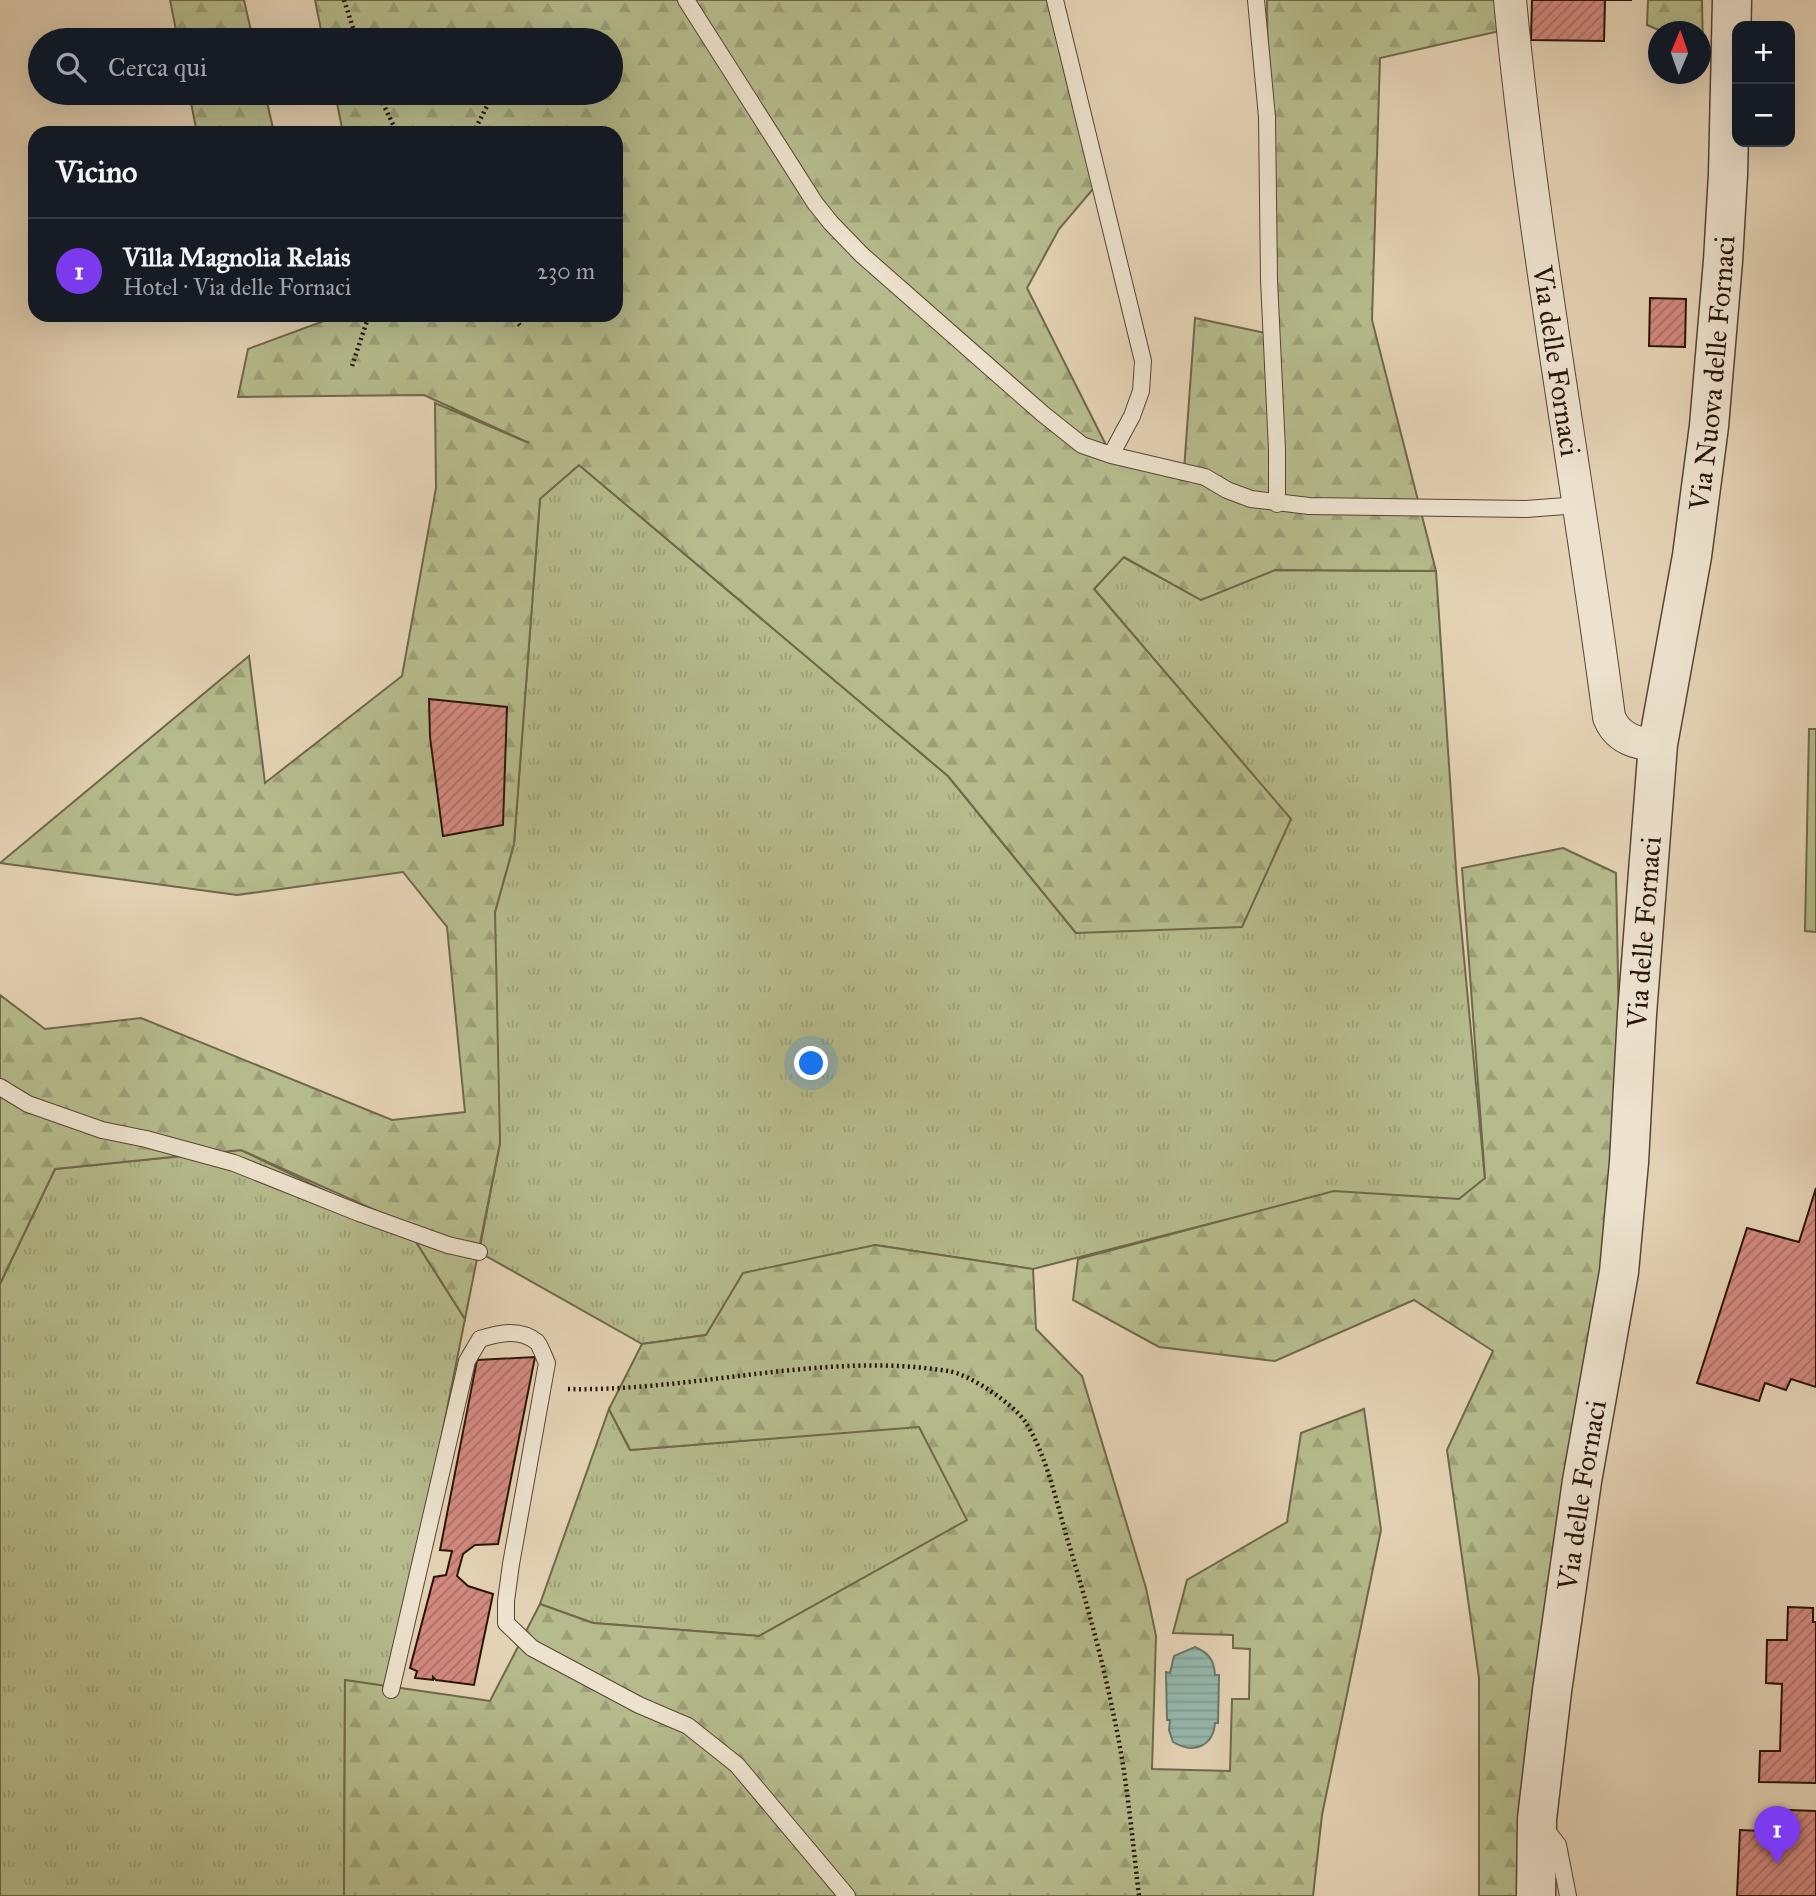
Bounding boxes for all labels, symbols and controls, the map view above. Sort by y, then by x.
north arrow [1648,21,1711,84]
map controls [1732,21,1795,147]
button: + [1732,21,1795,84]
search box [28,28,623,105]
icon: search [52,48,90,86]
text: Cerca qui [108,51,207,83]
button: − [1732,84,1795,147]
text: Vicino [56,154,137,190]
street label: Via Nuova delle Fornaci [1681,234,1742,514]
text: Villa Magnolia Relais [123,241,350,273]
text: 1 [74,257,84,285]
text: 230 m [537,257,595,285]
street label: Via delle Fornaci [1525,262,1588,459]
text: Hotel · Via delle Fornaci [123,273,351,301]
street label: Via delle Fornaci [1619,835,1669,1030]
your location [794,1046,828,1080]
street label: Via delle Fornaci [1549,1397,1614,1594]
pin: 1 [1754,1806,1800,1864]

